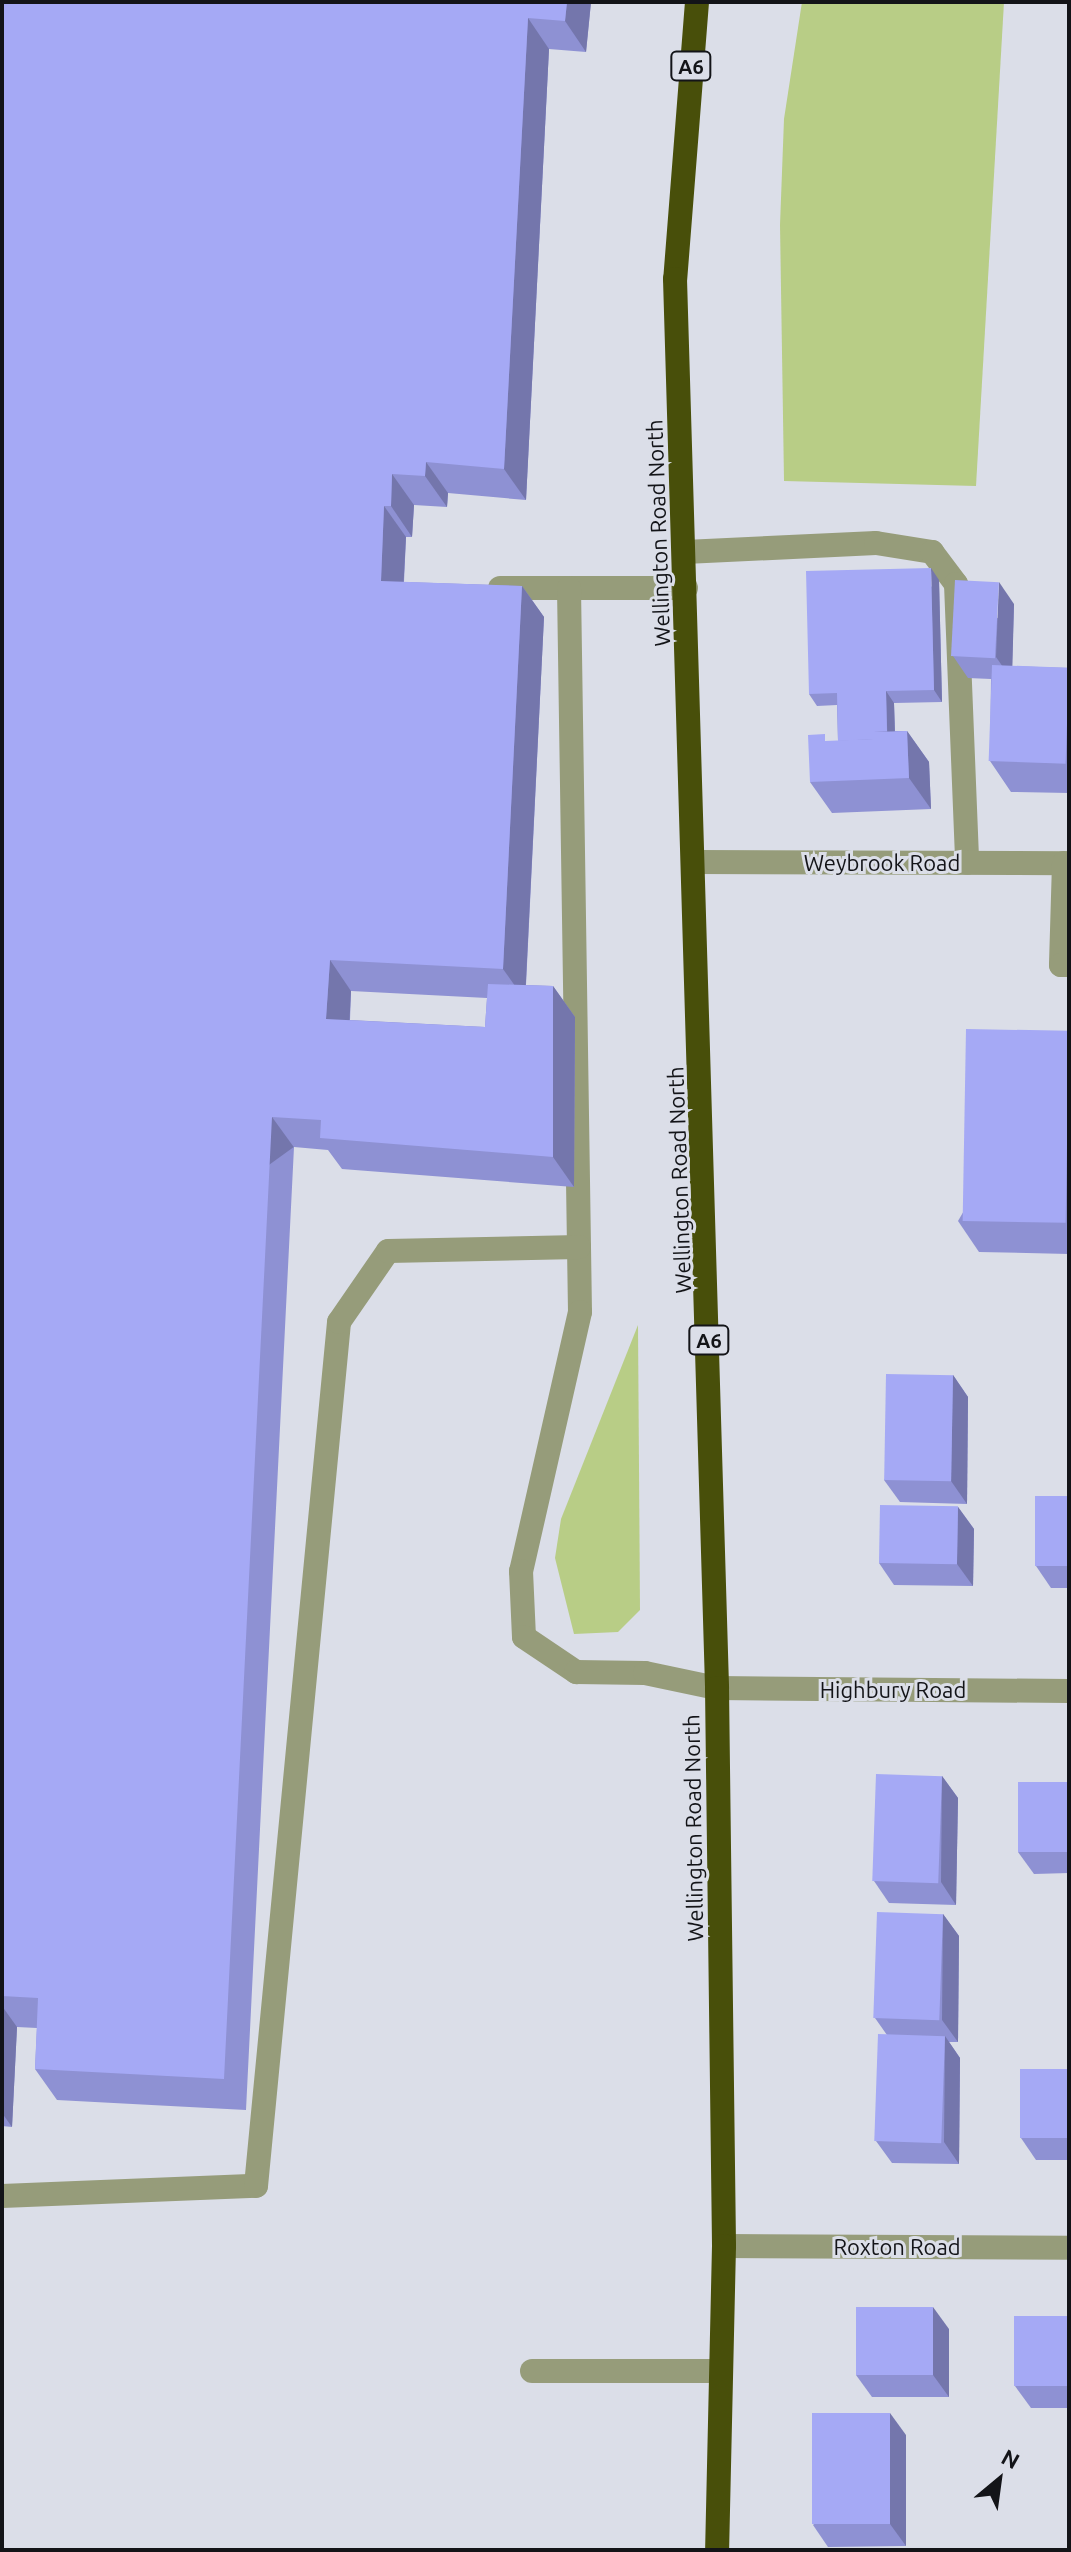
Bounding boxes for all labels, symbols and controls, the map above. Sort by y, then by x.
road number: A6 [669,50,713,82]
street label: Wellington Road North [641,419,675,647]
street label: Weybrook Road [804,850,960,876]
street label: Wellington Road North [662,1066,696,1294]
road number: A6 [687,1324,731,1356]
street label: Highbury Road [820,1677,966,1703]
street label: Wellington Road North [678,1714,708,1942]
street label: Roxton Road [833,2234,961,2260]
north arrow [959,2440,1039,2520]
text: N [998,2444,1024,2473]

